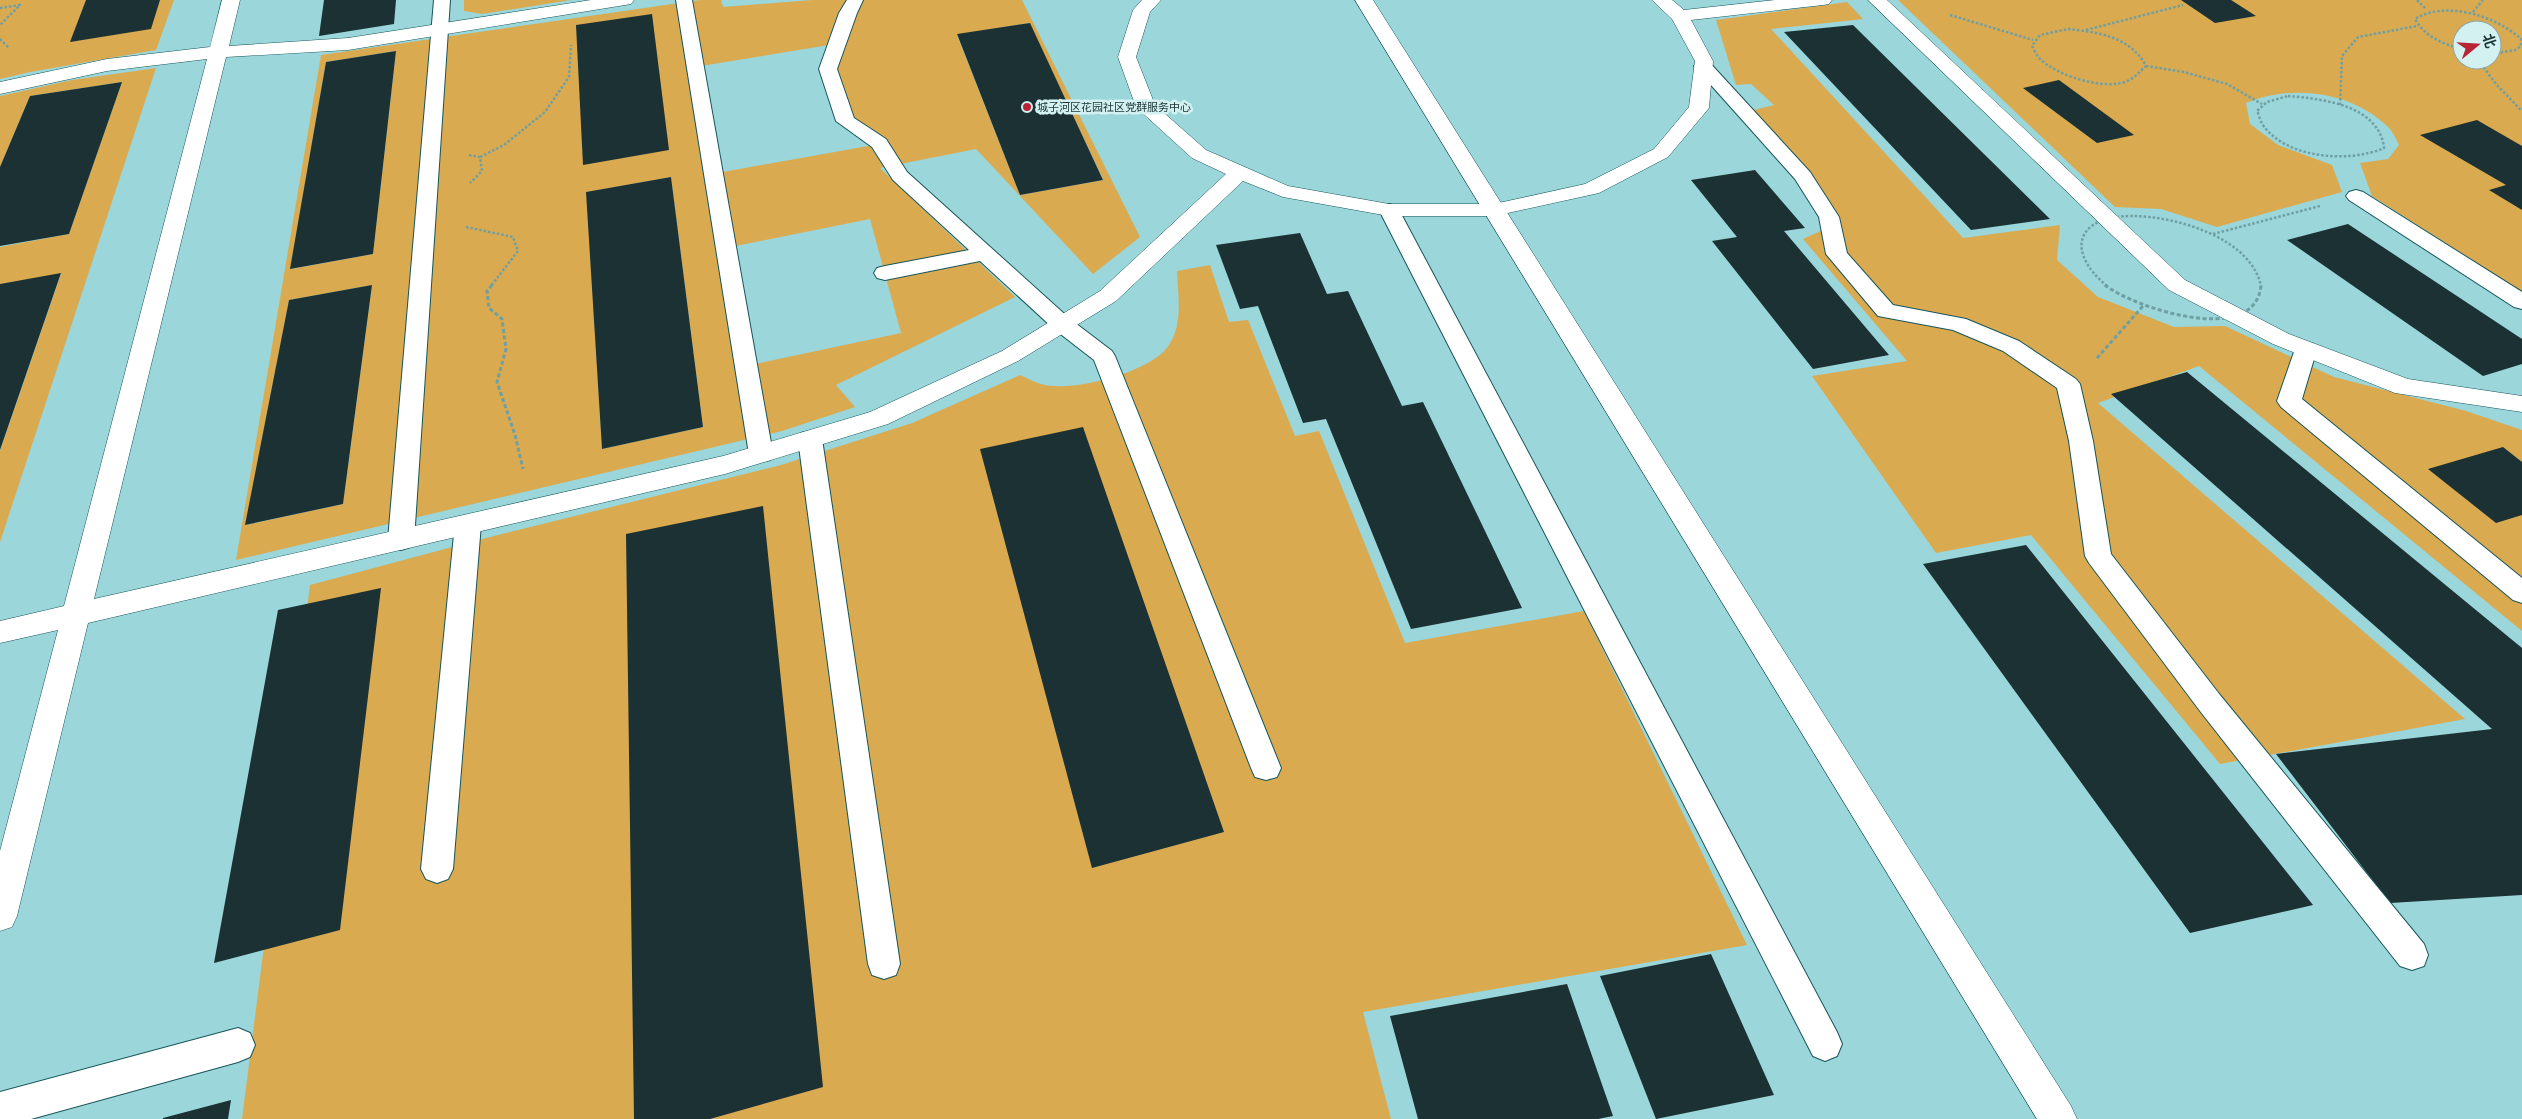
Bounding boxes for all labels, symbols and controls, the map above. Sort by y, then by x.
north arrow [2452,20,2502,70]
text: 北 [2480,32,2498,50]
marker: 城子河区花园社区党群服务中心 [1021,101,1033,113]
place label: 城子河区花园社区党群服务中心 [1037,101,1191,113]

